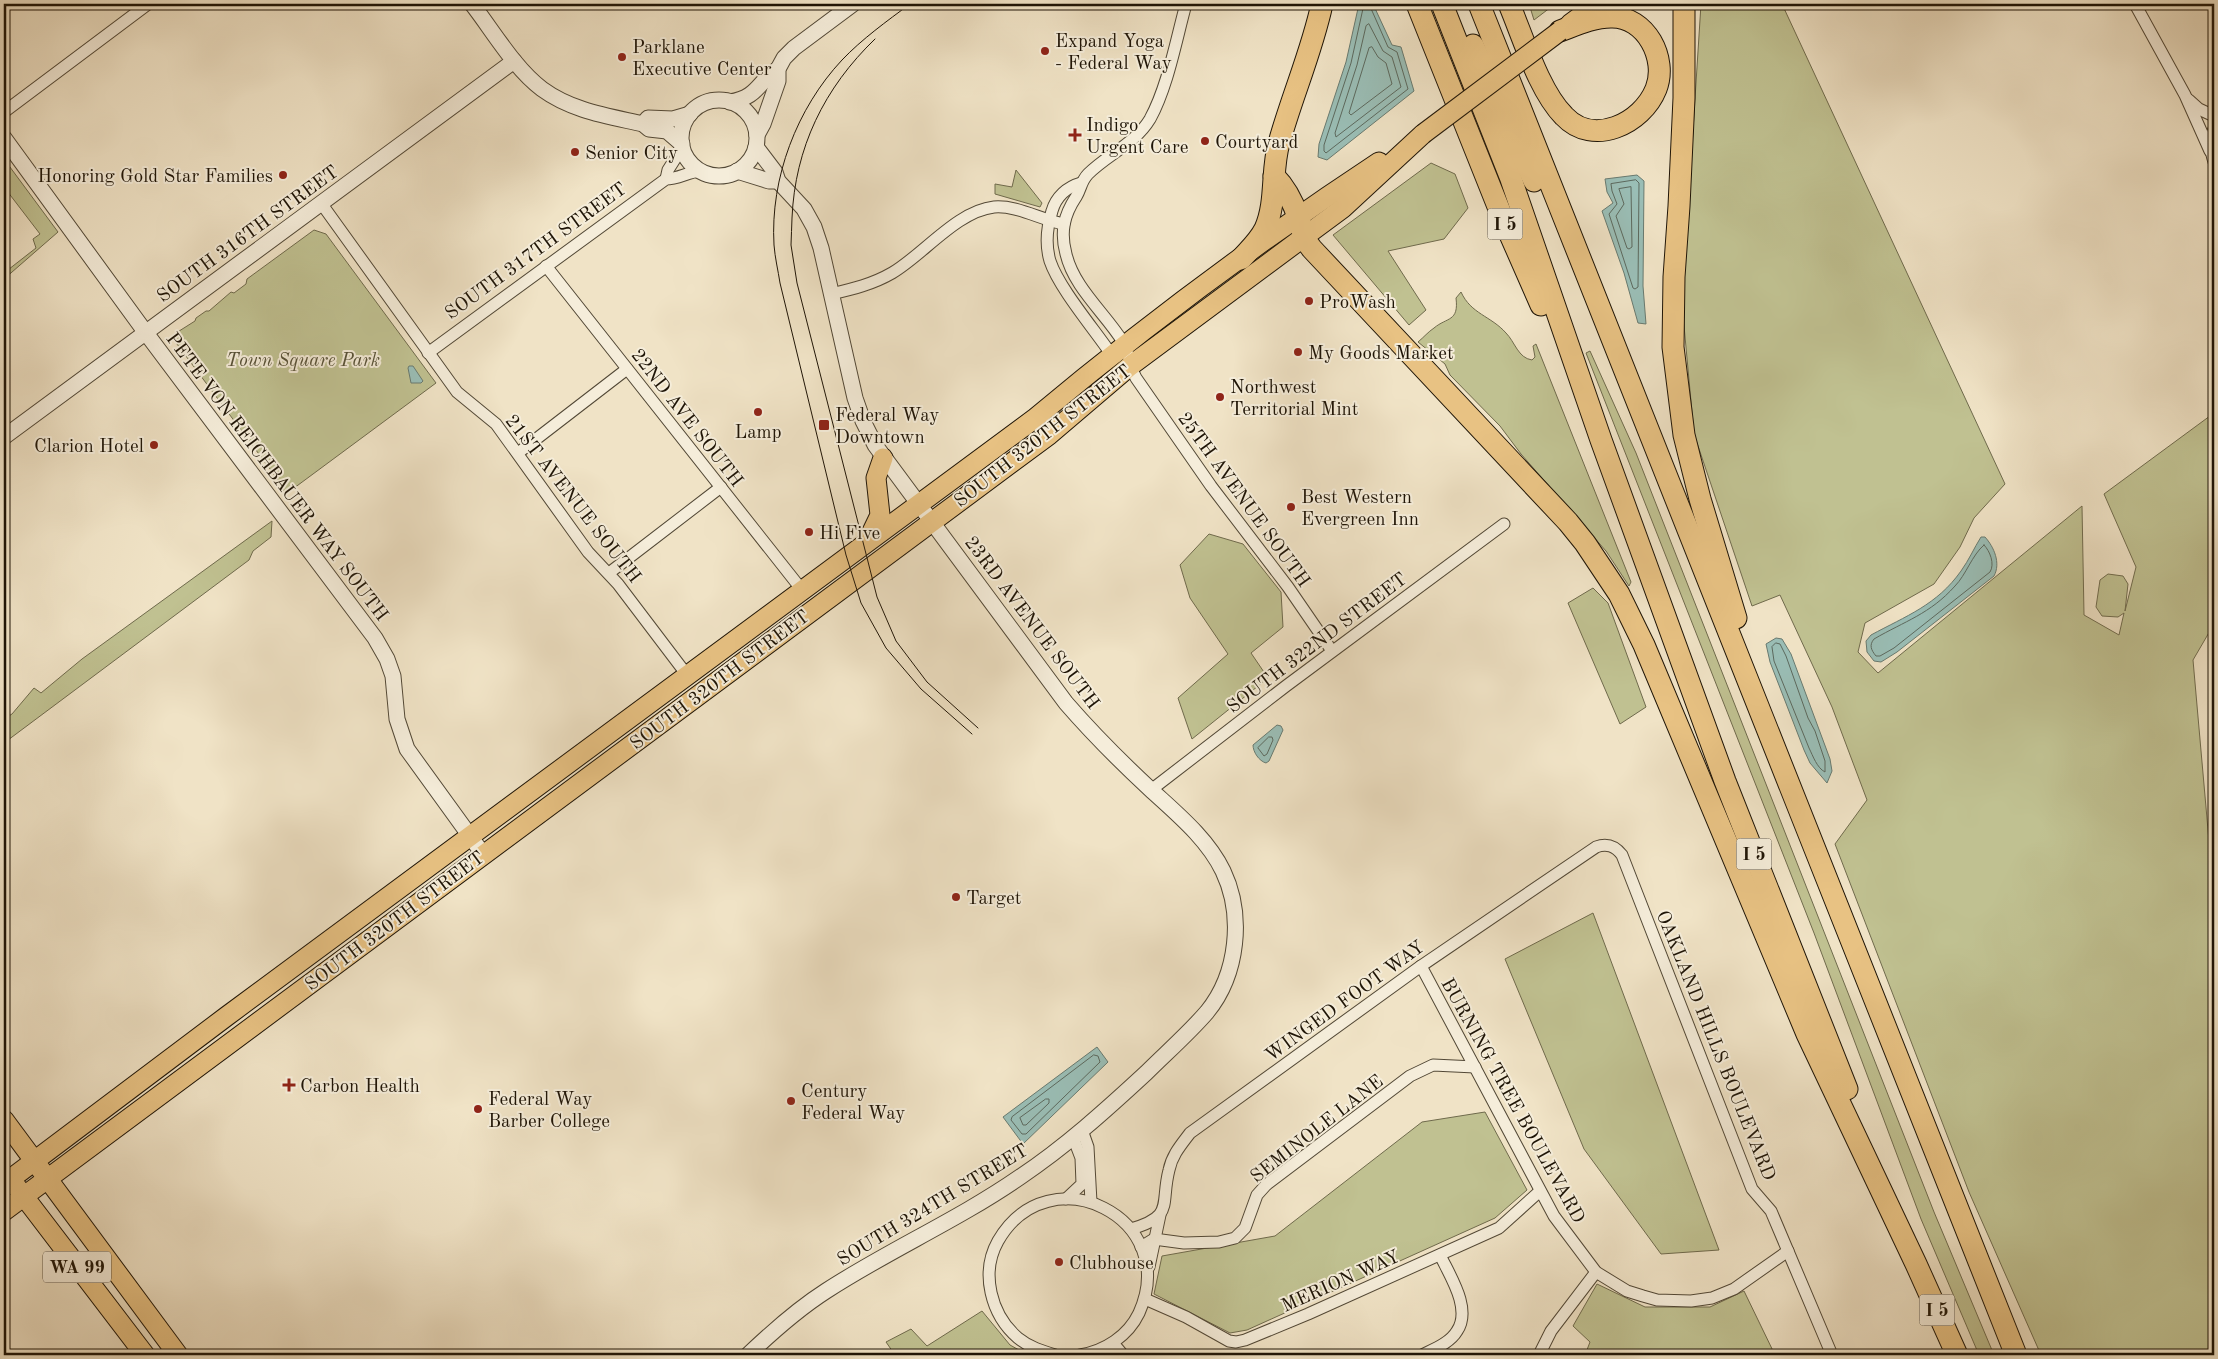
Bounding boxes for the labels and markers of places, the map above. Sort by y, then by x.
place label: Expand Yoga - Federal Way [1055,33,1172,74]
place label: Parklane Executive Center [632,39,772,80]
marker: Expand Yoga - Federal Way [1039,45,1051,57]
marker: Parklane Executive Center [616,51,628,63]
place label: Indigo Urgent Care [1086,117,1189,158]
marker: Indigo Urgent Care [1068,128,1082,142]
place label: Courtyard [1215,134,1298,153]
marker: Courtyard [1199,135,1211,147]
place label: Senior City [585,145,678,164]
marker: Senior City [569,146,581,158]
place label: Honoring Gold Star Families [37,168,273,187]
marker: Honoring Gold Star Families [277,169,289,181]
place label: ProWash [1319,294,1396,313]
marker: ProWash [1303,295,1315,307]
place label: My Goods Market [1308,345,1454,364]
marker: My Goods Market [1292,346,1304,358]
place label: Northwest Territorial Mint [1230,379,1359,420]
marker: Northwest Territorial Mint [1214,391,1226,403]
marker: Lamp [752,406,764,418]
place label: Federal Way Downtown [835,407,939,448]
marker: Federal Way Downtown [817,418,831,432]
place label: Lamp [734,424,782,443]
place label: Clarion Hotel [34,438,144,457]
marker: Clarion Hotel [148,439,160,451]
place label: Best Western Evergreen Inn [1301,489,1419,530]
marker: Best Western Evergreen Inn [1285,501,1297,513]
place label: Hi Five [819,525,880,544]
marker: Hi Five [803,526,815,538]
place label: Target [966,890,1021,909]
marker: Target [950,891,962,903]
marker: Carbon Health [282,1078,296,1092]
place label: Carbon Health [300,1078,420,1097]
place label: Century Federal Way [801,1083,905,1124]
place label: Federal Way Barber College [488,1091,610,1132]
marker: Century Federal Way [785,1095,797,1107]
marker: Federal Way Barber College [472,1103,484,1115]
place label: Clubhouse [1069,1255,1154,1274]
marker: Clubhouse [1053,1256,1065,1268]

